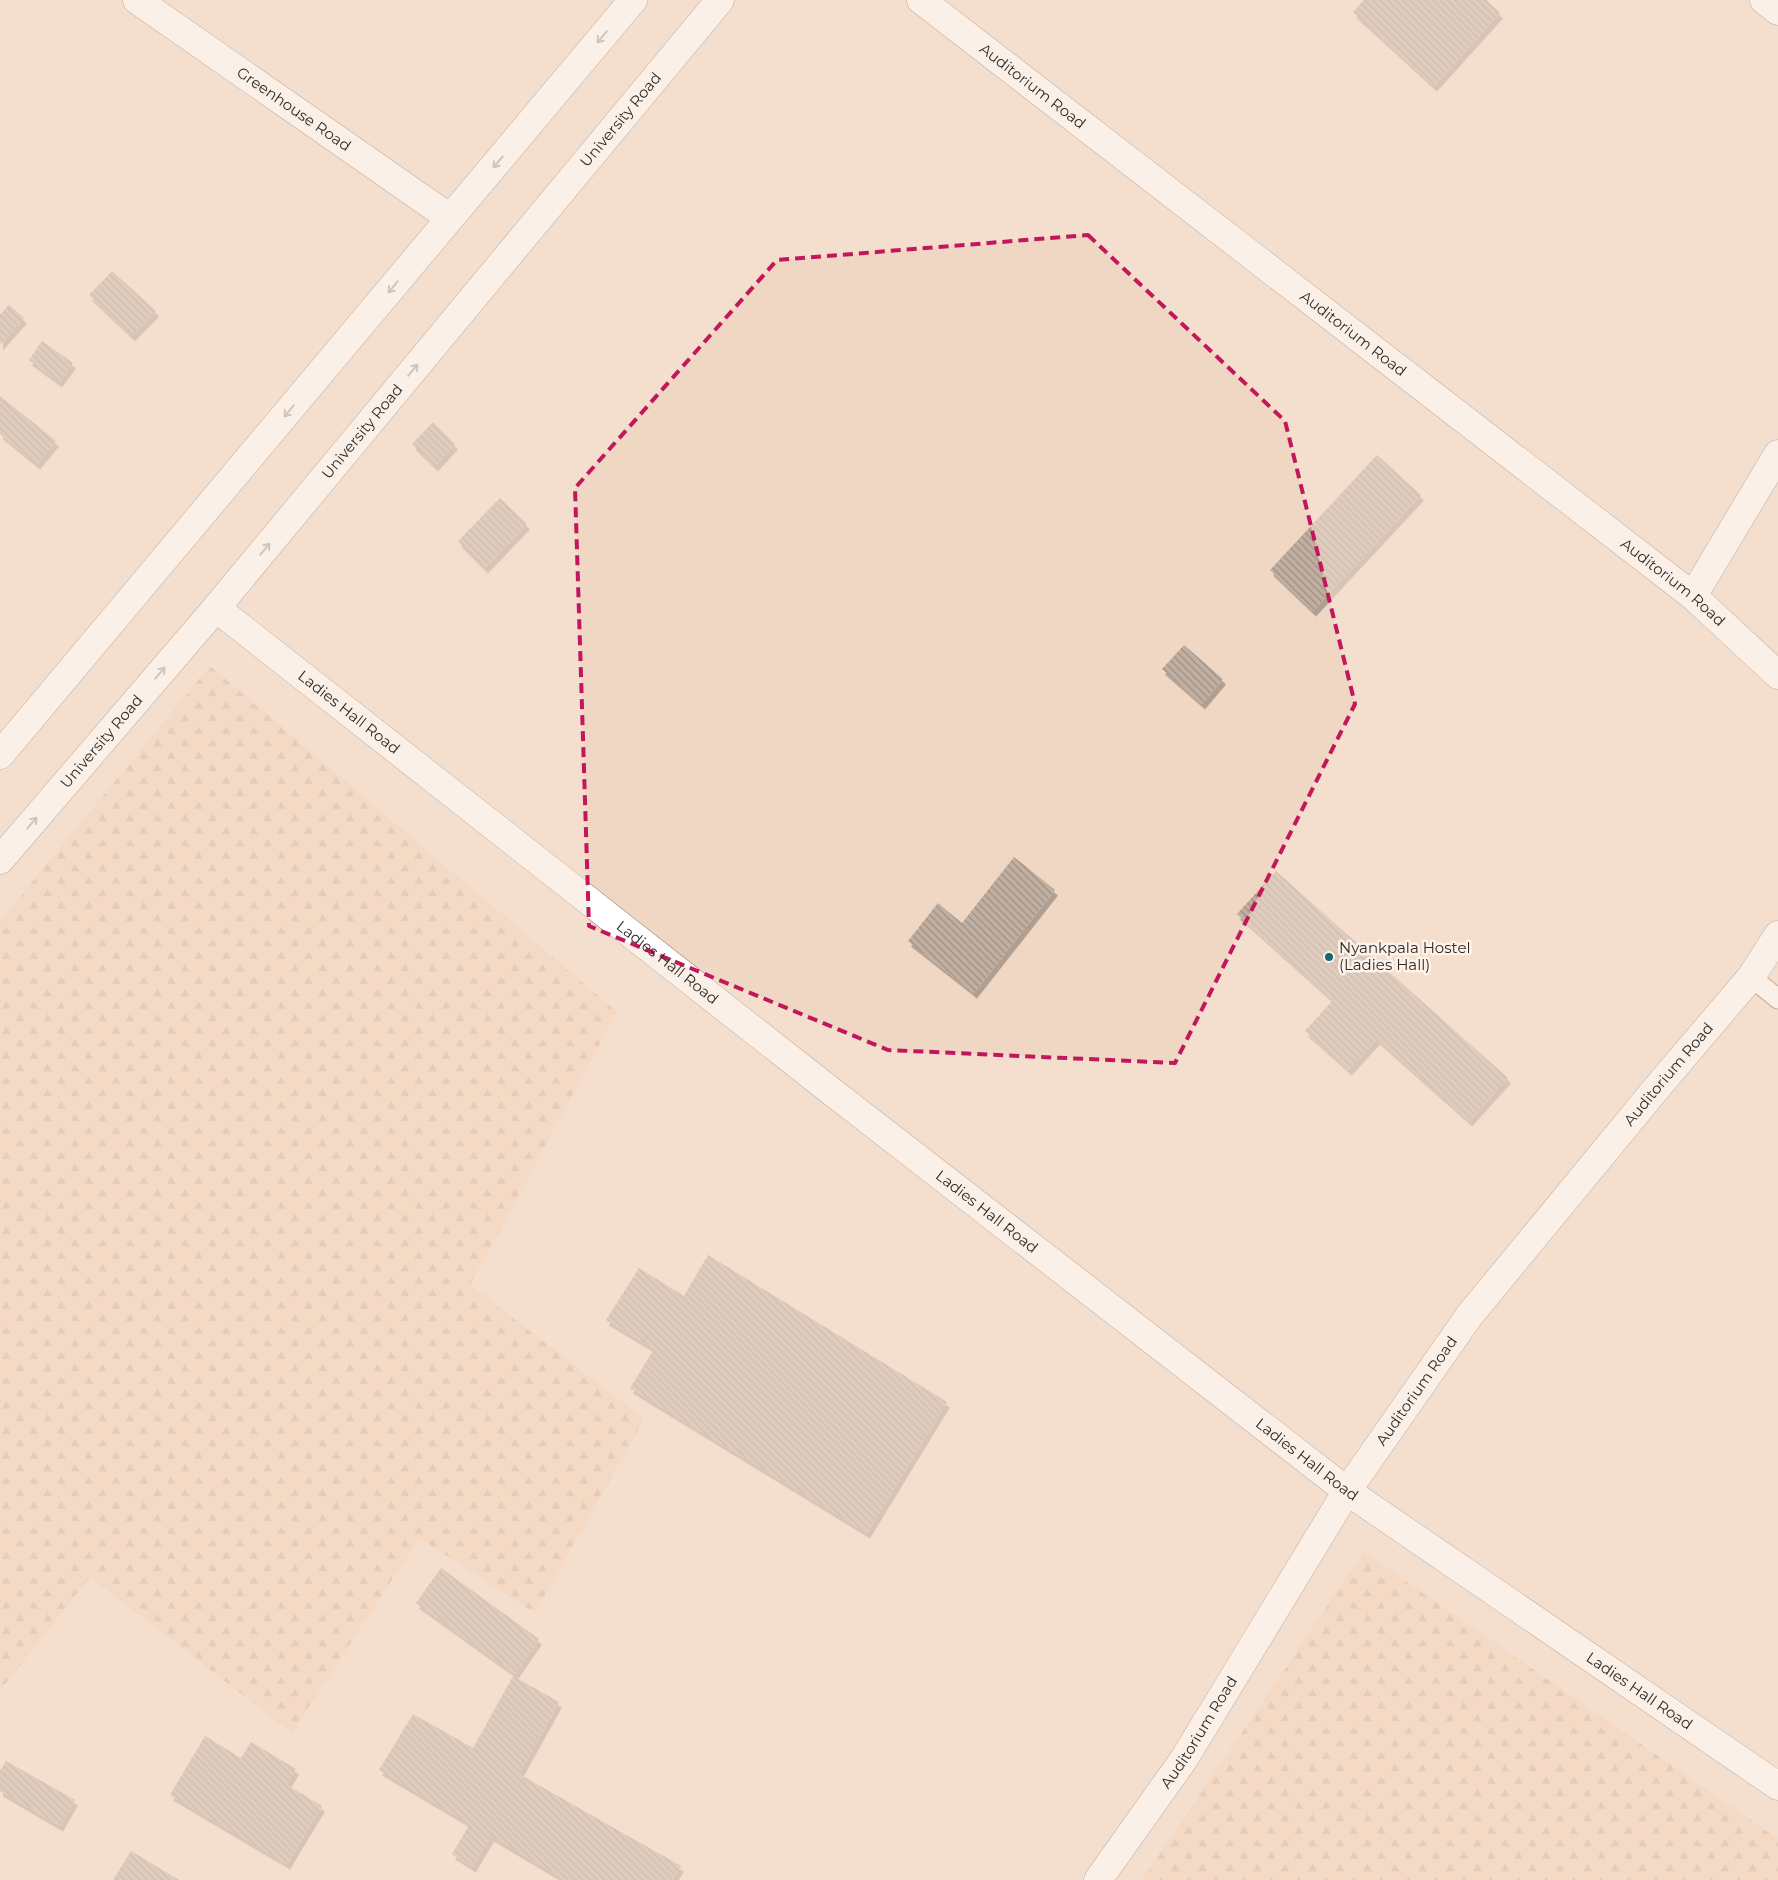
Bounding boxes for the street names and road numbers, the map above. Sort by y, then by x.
street label: Auditorium Road [976,39,1090,133]
street label: Greenhouse Road [233,62,355,155]
street label: University Road [576,68,665,171]
street label: Auditorium Road [1297,286,1410,380]
street label: University Road [317,380,407,482]
street label: Auditorium Road [1617,534,1729,630]
street label: Ladies Hall Road [294,666,404,758]
street label: University Road [56,691,146,792]
street label: Ladies Hall Road [613,916,723,1008]
street label: Auditorium Road [1619,1018,1717,1129]
street label: Ladies Hall Road [932,1166,1042,1257]
street label: Auditorium Road [1372,1332,1461,1449]
street label: Ladies Hall Road [1252,1414,1362,1505]
street label: Ladies Hall Road [1583,1648,1696,1734]
street label: Auditorium Road [1156,1673,1241,1792]

